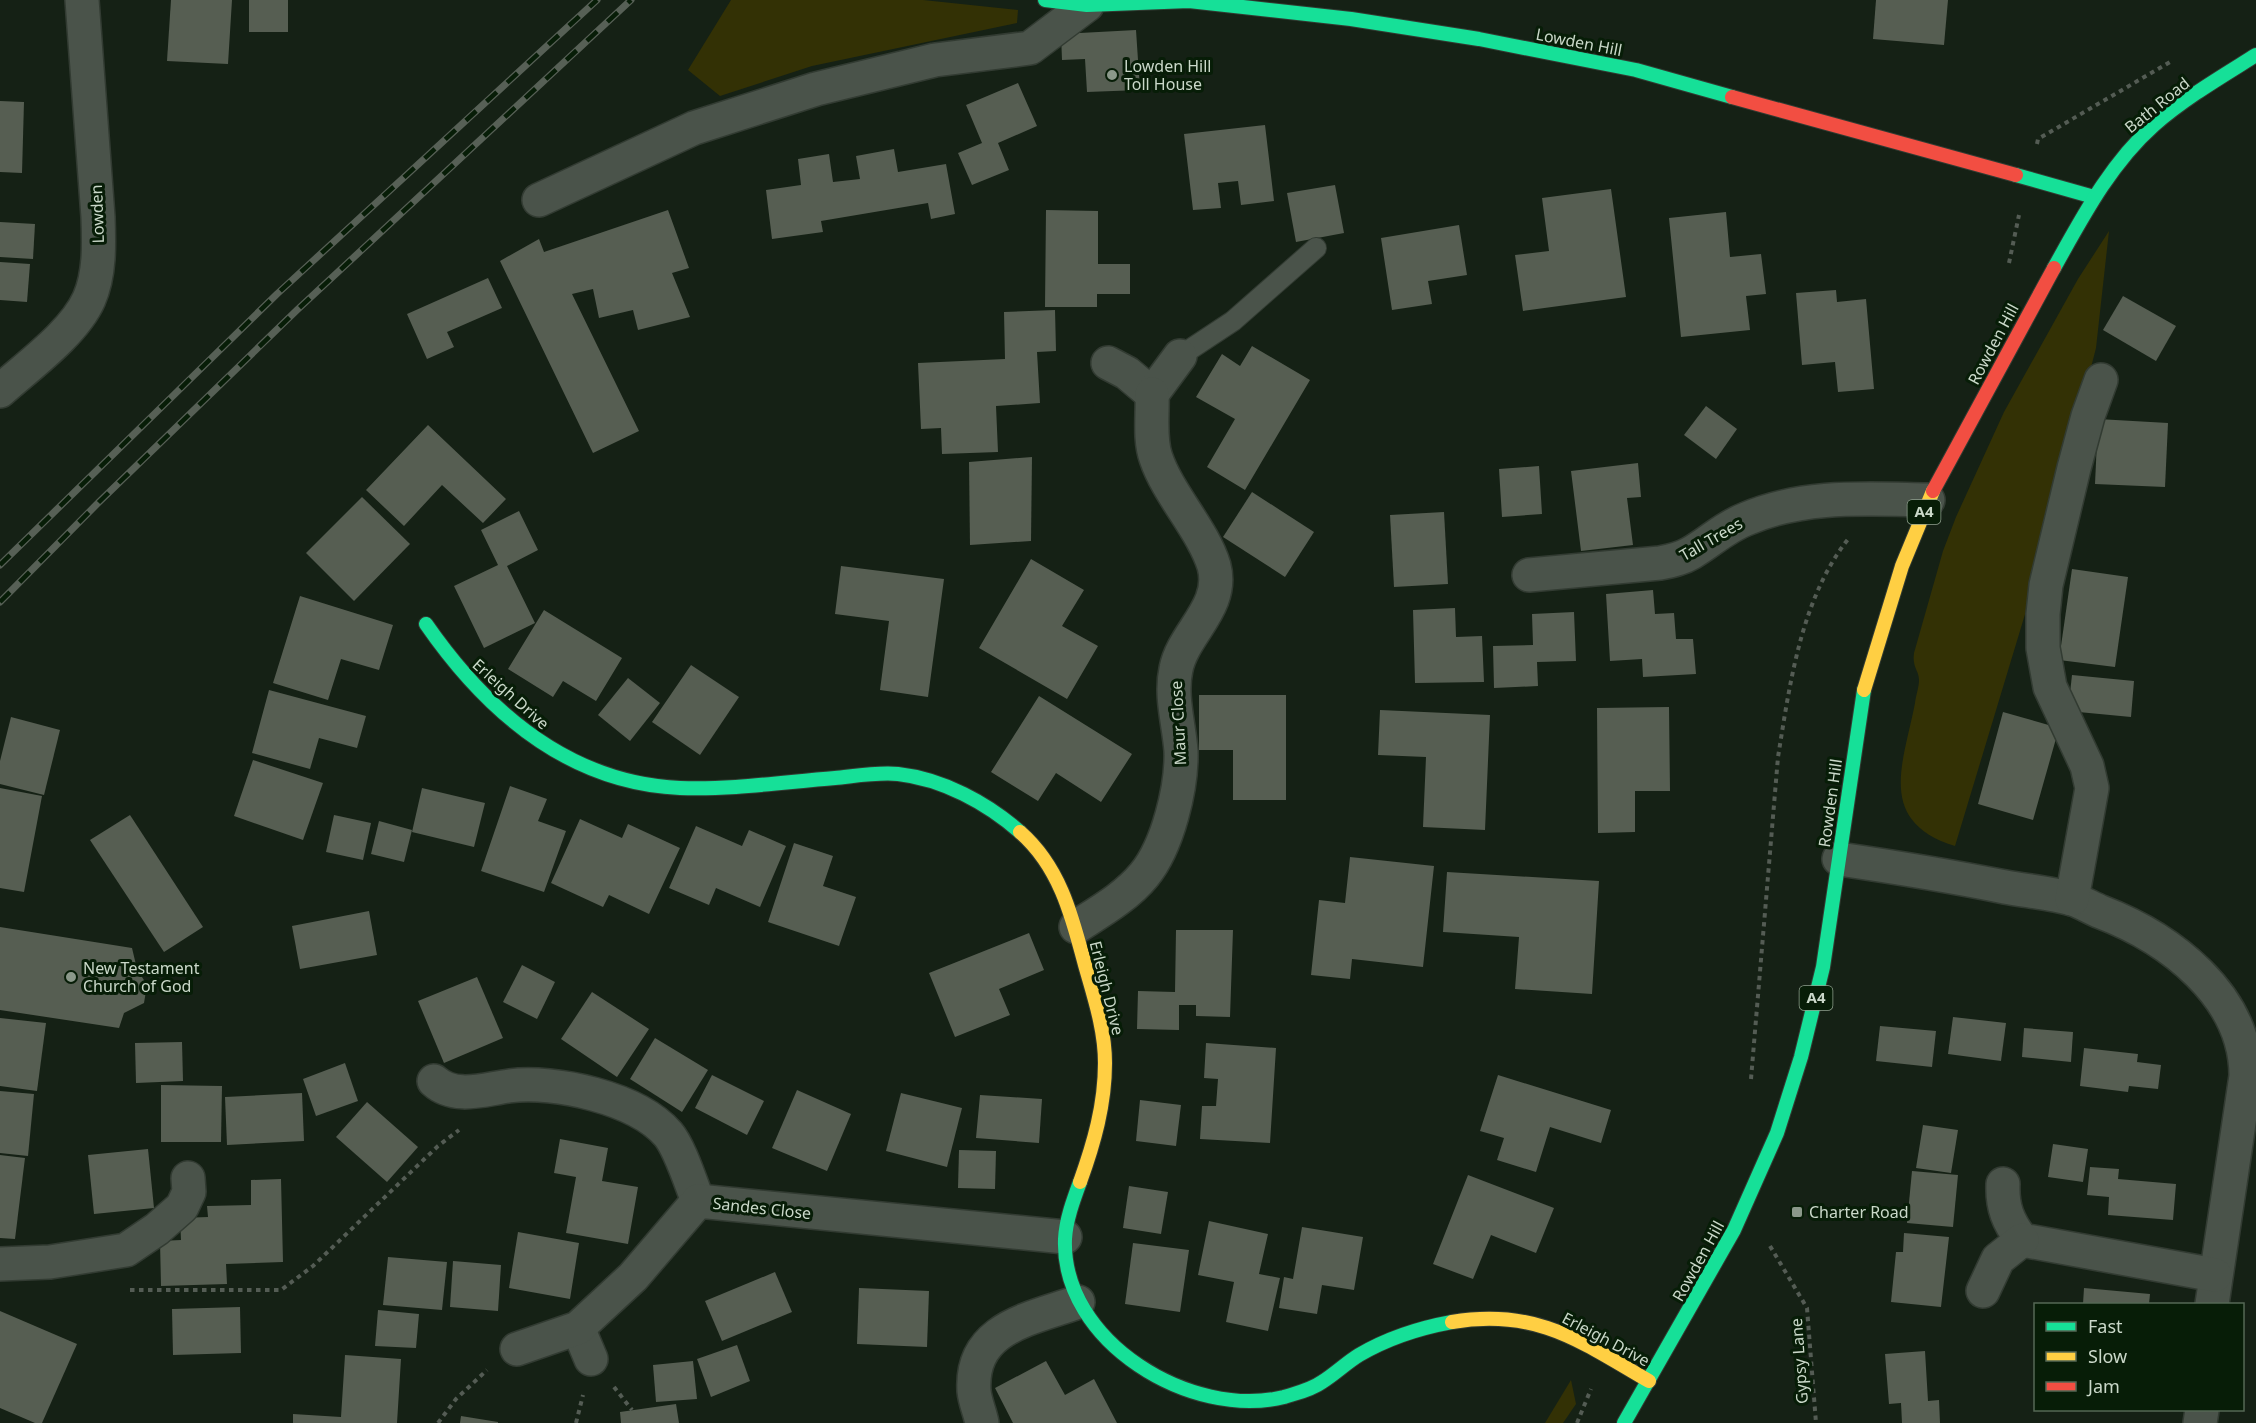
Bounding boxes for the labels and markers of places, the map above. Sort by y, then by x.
place label: Lowden Hill Toll House [1124,55,1211,95]
marker: Lowden Hill Toll House [1105,68,1119,82]
place label: New Testament Church of God [83,957,200,997]
marker: New Testament Church of God [64,970,78,984]
place label: Charter Road [1809,1201,1909,1223]
marker: Charter Road [1790,1205,1804,1219]

